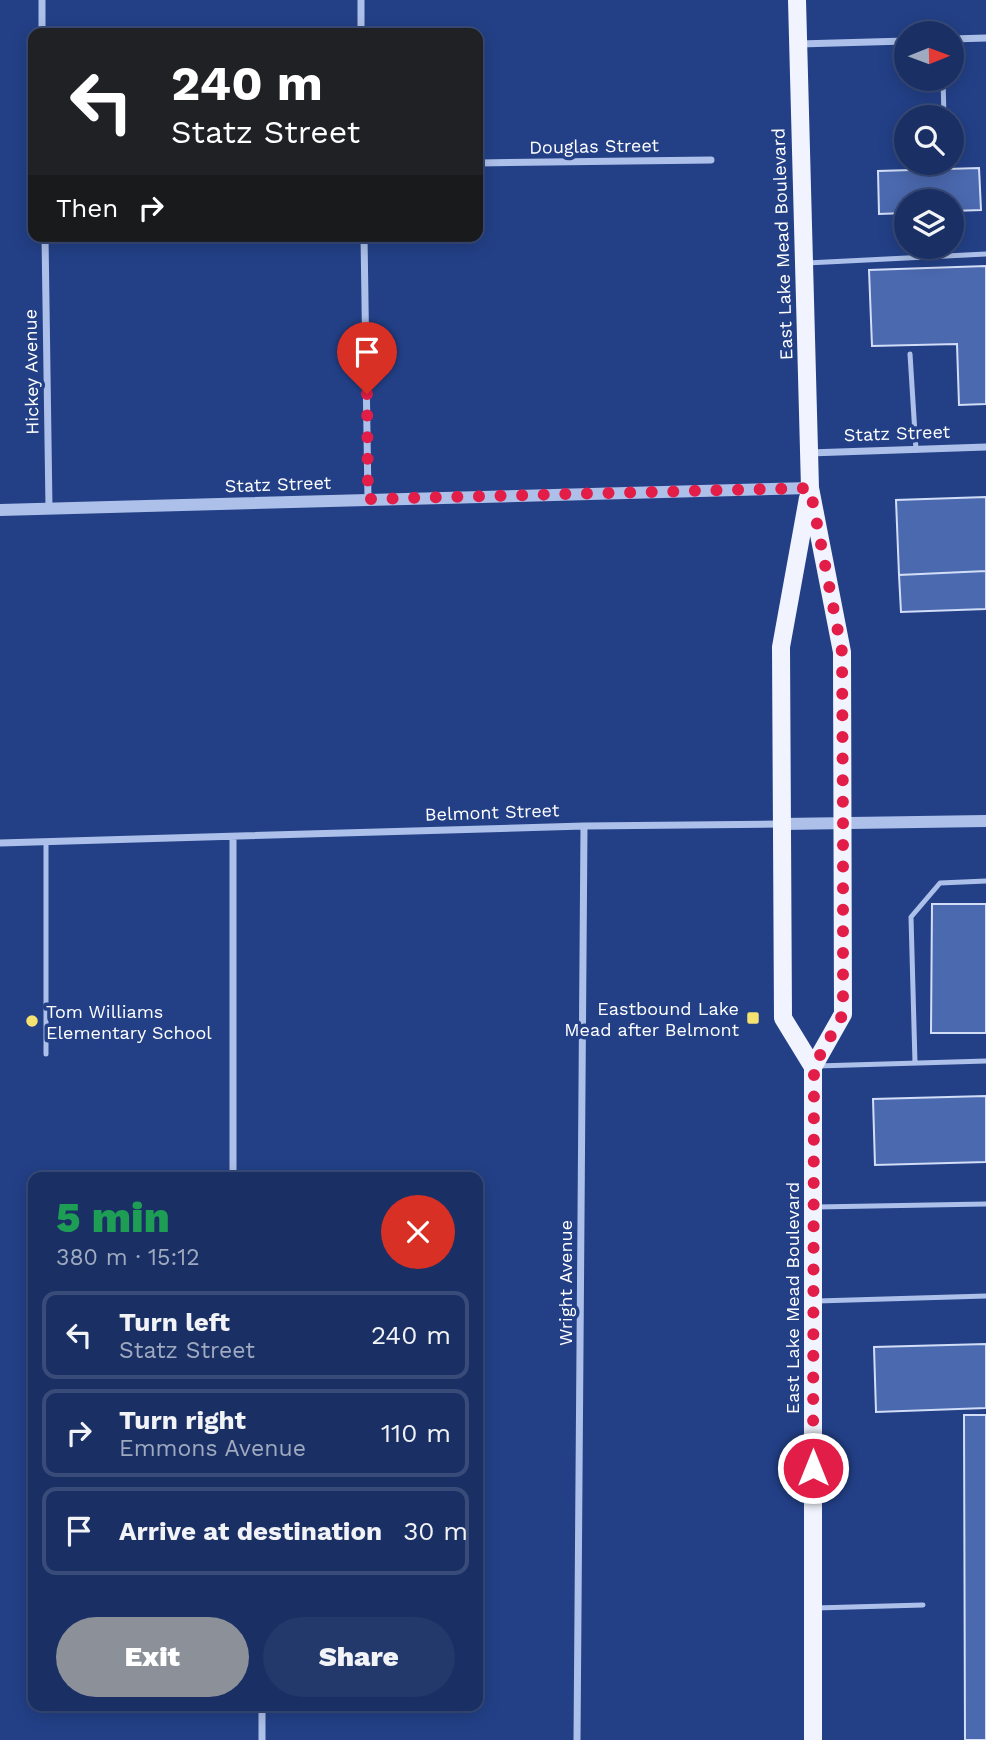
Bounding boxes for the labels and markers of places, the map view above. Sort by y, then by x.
pin [337,322,397,394]
place label: Eastbound Lake Mead after Belmont [564,998,739,1040]
place label: Tom Williams Elementary School [46,1001,212,1043]
marker: Eastbound Lake Mead after Belmont [745,1010,761,1026]
marker: Tom Williams Elementary School [24,1013,40,1029]

